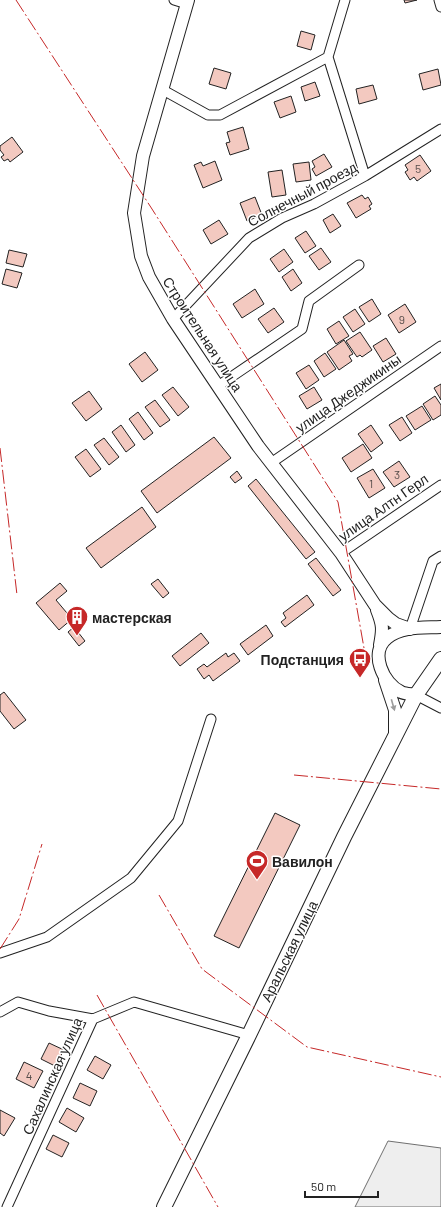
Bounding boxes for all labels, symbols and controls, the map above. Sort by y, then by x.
street label: Солнечный проезд [244,158,360,230]
house number: 5 [415,161,421,175]
street label: Строительная улица [160,273,247,395]
house number: 9 [399,312,405,326]
street label: улица Джеджикины [292,350,404,436]
house number: 3 [394,467,400,481]
street label: улица Алтн Герл [335,470,431,544]
house number: 1 [369,476,373,490]
building icon: мастерская [64,604,90,637]
place label: мастерская [92,609,172,626]
bus stop icon: Подстанция [347,646,373,679]
place label: Подстанция [261,651,344,668]
one-way arrow [390,700,396,712]
sports icon: Вавилон [244,848,270,881]
place label: Вавилон [272,853,333,870]
street label: Аральская улица [257,897,321,1004]
street label: Сахалинская улица [19,1015,86,1137]
house number: 4 [26,1068,32,1082]
scale bar [305,1173,378,1199]
text: 50 m [311,1179,336,1193]

